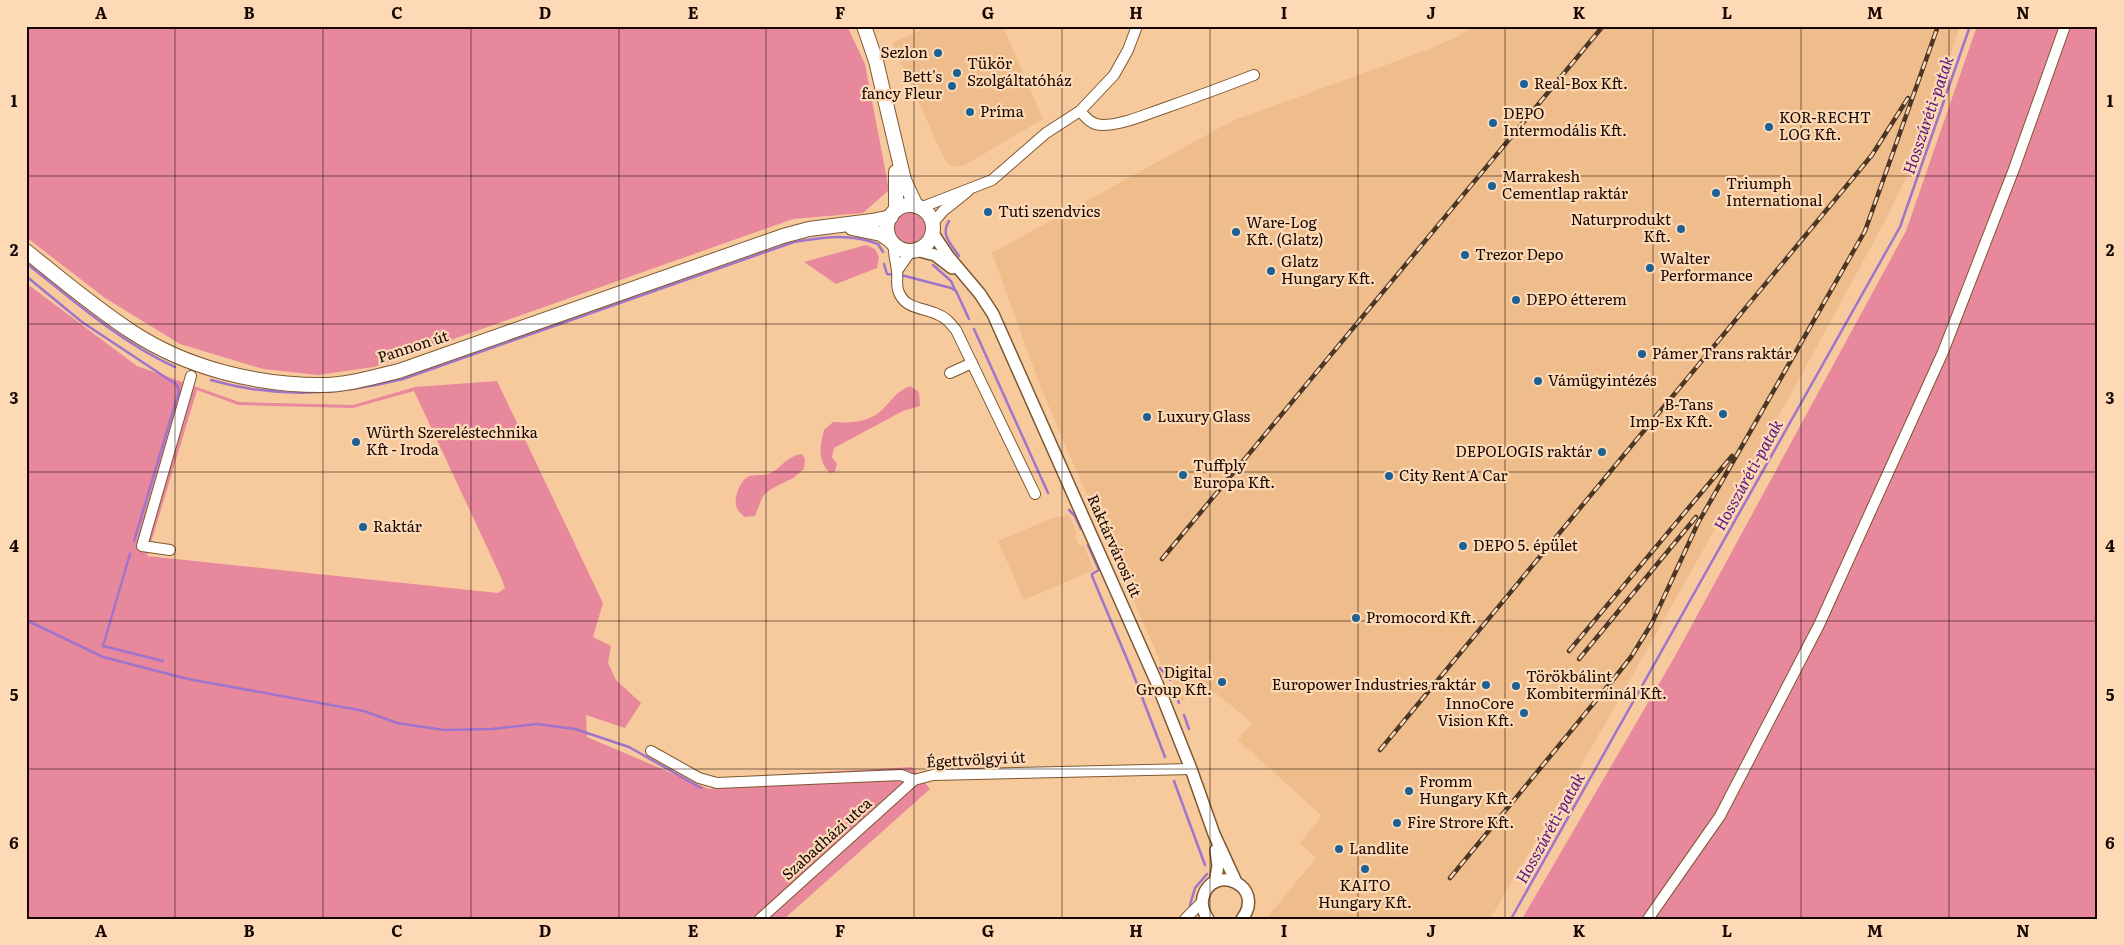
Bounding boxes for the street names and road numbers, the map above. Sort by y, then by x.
street label: Pannon út [374,323,451,368]
street label: Raktárvárosi út [1082,490,1148,601]
street label: Égettvölgyi út [926,744,1026,773]
street label: Szabadházi utca [776,791,877,885]

